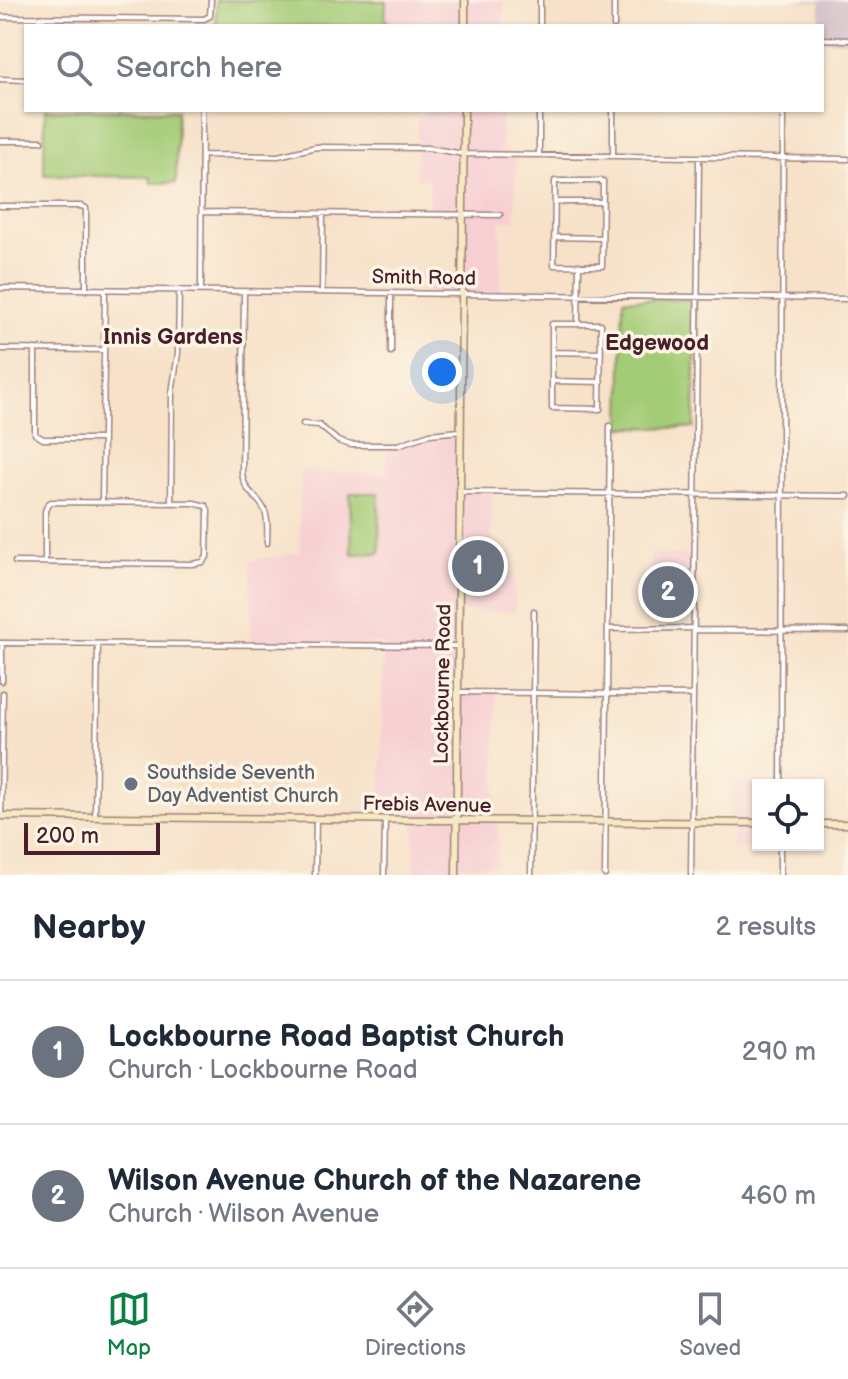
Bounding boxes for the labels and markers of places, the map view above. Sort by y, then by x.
pin: 1 [452,536,504,596]
pin: 2 [642,562,694,622]
place label: Southside Seventh Day Adventist Church [147,761,339,808]
marker: Southside Seventh Day Adventist Church [122,775,140,793]

